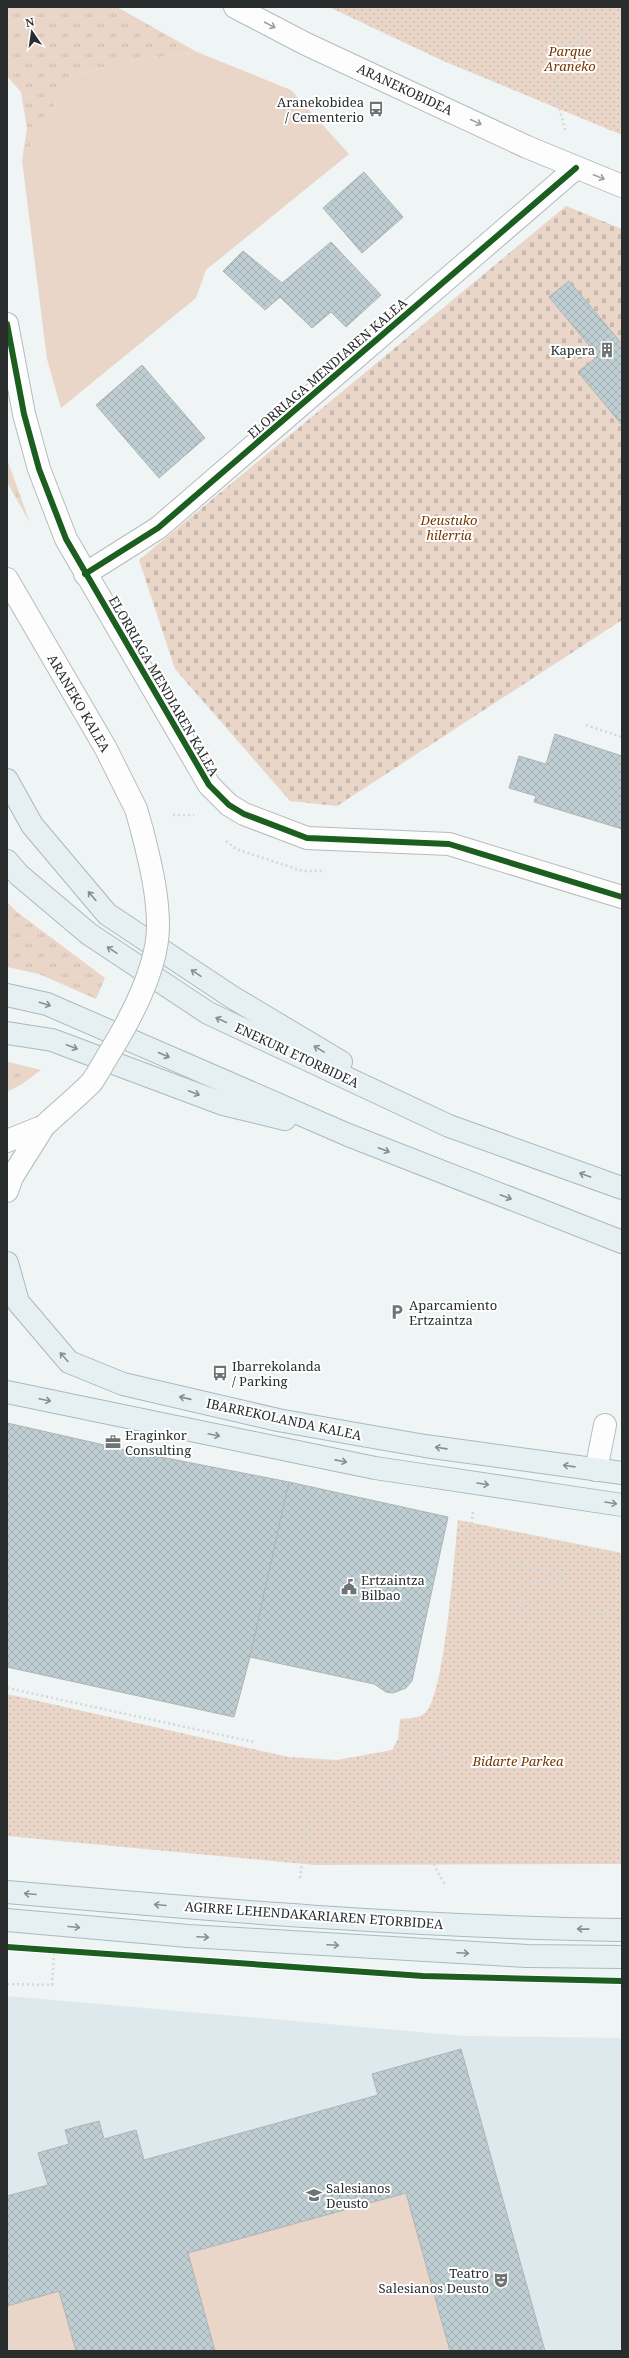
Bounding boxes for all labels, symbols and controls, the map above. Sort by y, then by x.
north arrow [12,12,52,52]
text: N [24,13,36,30]
one-way arrow [264,22,276,29]
park label: Parque Araneko [543,42,596,75]
street label: ARANEKOBIDEA [354,59,456,119]
place label: Aranekobidea / Cementerio [277,93,364,126]
bus stop icon: Aranekobidea / Cementerio [367,100,385,118]
one-way arrow [470,119,482,126]
one-way arrow [593,174,605,182]
street label: ELORRIAGA MENDIAREN KALEA [244,293,411,442]
place label: Kapera [550,341,595,359]
building icon: Kapera [598,341,616,359]
park label: Deustuko hilerria [420,511,477,544]
street label: ELORRIAGA MENDIAREN KALEA [105,592,224,780]
street label: ARANEKO KALEA [44,651,115,756]
one-way arrow [88,891,97,902]
one-way arrow [106,945,118,953]
one-way arrow [191,969,202,977]
one-way arrow [38,1001,51,1008]
one-way arrow [216,1016,228,1023]
street label: ENEKURI ETORBIDEA [232,1018,363,1092]
one-way arrow [66,1044,78,1052]
one-way arrow [313,1044,325,1052]
one-way arrow [158,1052,170,1060]
one-way arrow [187,1089,199,1097]
one-way arrow [378,1146,390,1154]
one-way arrow [579,1171,592,1178]
one-way arrow [499,1193,511,1201]
place label: Aparcamiento Ertzaintza [409,1296,497,1329]
parking icon: Aparcamiento Ertzaintza [388,1303,406,1321]
one-way arrow [59,1351,68,1362]
place label: Ibarrekolanda / Parking [232,1357,321,1390]
bus stop icon: Ibarrekolanda / Parking [211,1364,229,1382]
one-way arrow [179,1394,192,1402]
street label: IBARREKOLANDA KALEA [205,1394,364,1444]
one-way arrow [38,1397,51,1405]
place label: Eraginkor Consulting [125,1426,191,1459]
one-way arrow [207,1432,220,1440]
office icon: Eraginkor Consulting [104,1433,122,1451]
one-way arrow [435,1444,448,1452]
one-way arrow [334,1457,347,1465]
one-way arrow [563,1463,576,1470]
one-way arrow [476,1480,489,1488]
one-way arrow [604,1499,617,1507]
place label: Ertzaintza Bilbao [361,1571,425,1604]
public building icon: Ertzaintza Bilbao [340,1578,358,1596]
park label: Bidarte Parkea [472,1752,564,1770]
one-way arrow [24,1890,37,1898]
street label: AGIRRE LEHENDAKARIAREN ETORBIDEA [184,1897,445,1933]
one-way arrow [154,1901,167,1909]
one-way arrow [67,1923,80,1931]
one-way arrow [577,1926,590,1933]
one-way arrow [196,1934,209,1941]
one-way arrow [326,1941,339,1949]
one-way arrow [456,1949,469,1956]
place label: Salesianos Deusto [326,2179,391,2212]
school or university icon: Salesianos Deusto [305,2186,323,2204]
place label: Teatro Salesianos Deusto [379,2264,489,2297]
theatre icon: Teatro Salesianos Deusto [492,2271,510,2289]

